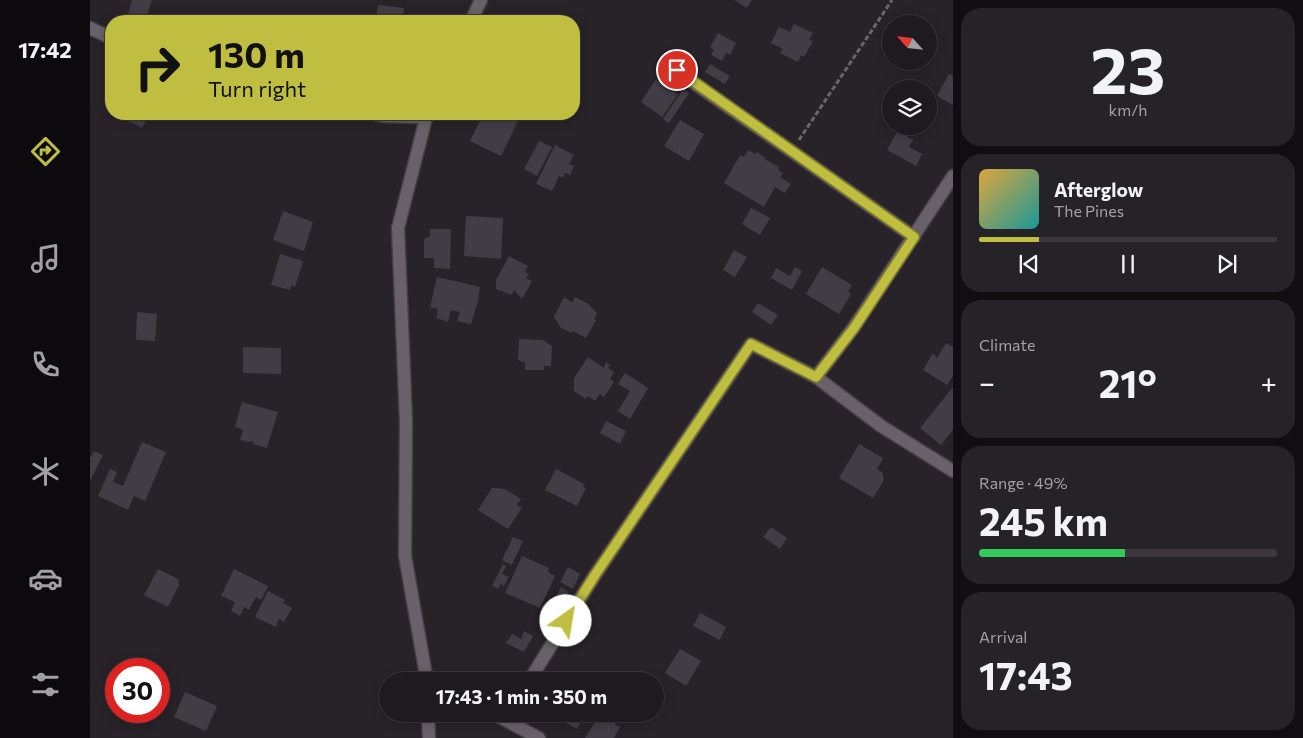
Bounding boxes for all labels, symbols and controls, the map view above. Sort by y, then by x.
north arrow [882,15,938,70]
map controls [882,15,937,135]
text: 23 [1091,28,1165,107]
text: 130 m [208,32,305,75]
icon: right [125,35,190,100]
text: 17:42 [18,36,72,63]
pin [656,49,698,91]
icon: arrive [663,56,691,84]
text: Turn right [208,75,306,102]
button: layers [882,80,937,135]
text: km/h [1109,100,1147,119]
icon: directions [28,134,63,169]
text: Afterglow [1054,178,1143,201]
text: The Pines [1054,201,1124,220]
icon: music [28,241,63,276]
icon: previous [1015,250,1043,278]
icon: pause [1114,250,1142,278]
icon: next [1213,250,1241,278]
text: Climate [979,335,1035,354]
icon: phone [28,347,63,382]
text: 21° [1099,359,1157,406]
text: − [979,365,995,399]
text: + [1261,365,1277,399]
icon: climate [28,454,63,489]
text: Range · 49% [979,473,1067,492]
text: 245 km [979,497,1108,544]
icon: car [28,561,63,596]
position arrow [539,594,591,646]
text: Arrival [979,627,1027,646]
text: 17:43 [979,651,1073,698]
speed limit sign: 30 [105,658,170,723]
icon: filters [28,667,63,702]
text: 17:43 · 1 min · 350 m [436,685,607,708]

